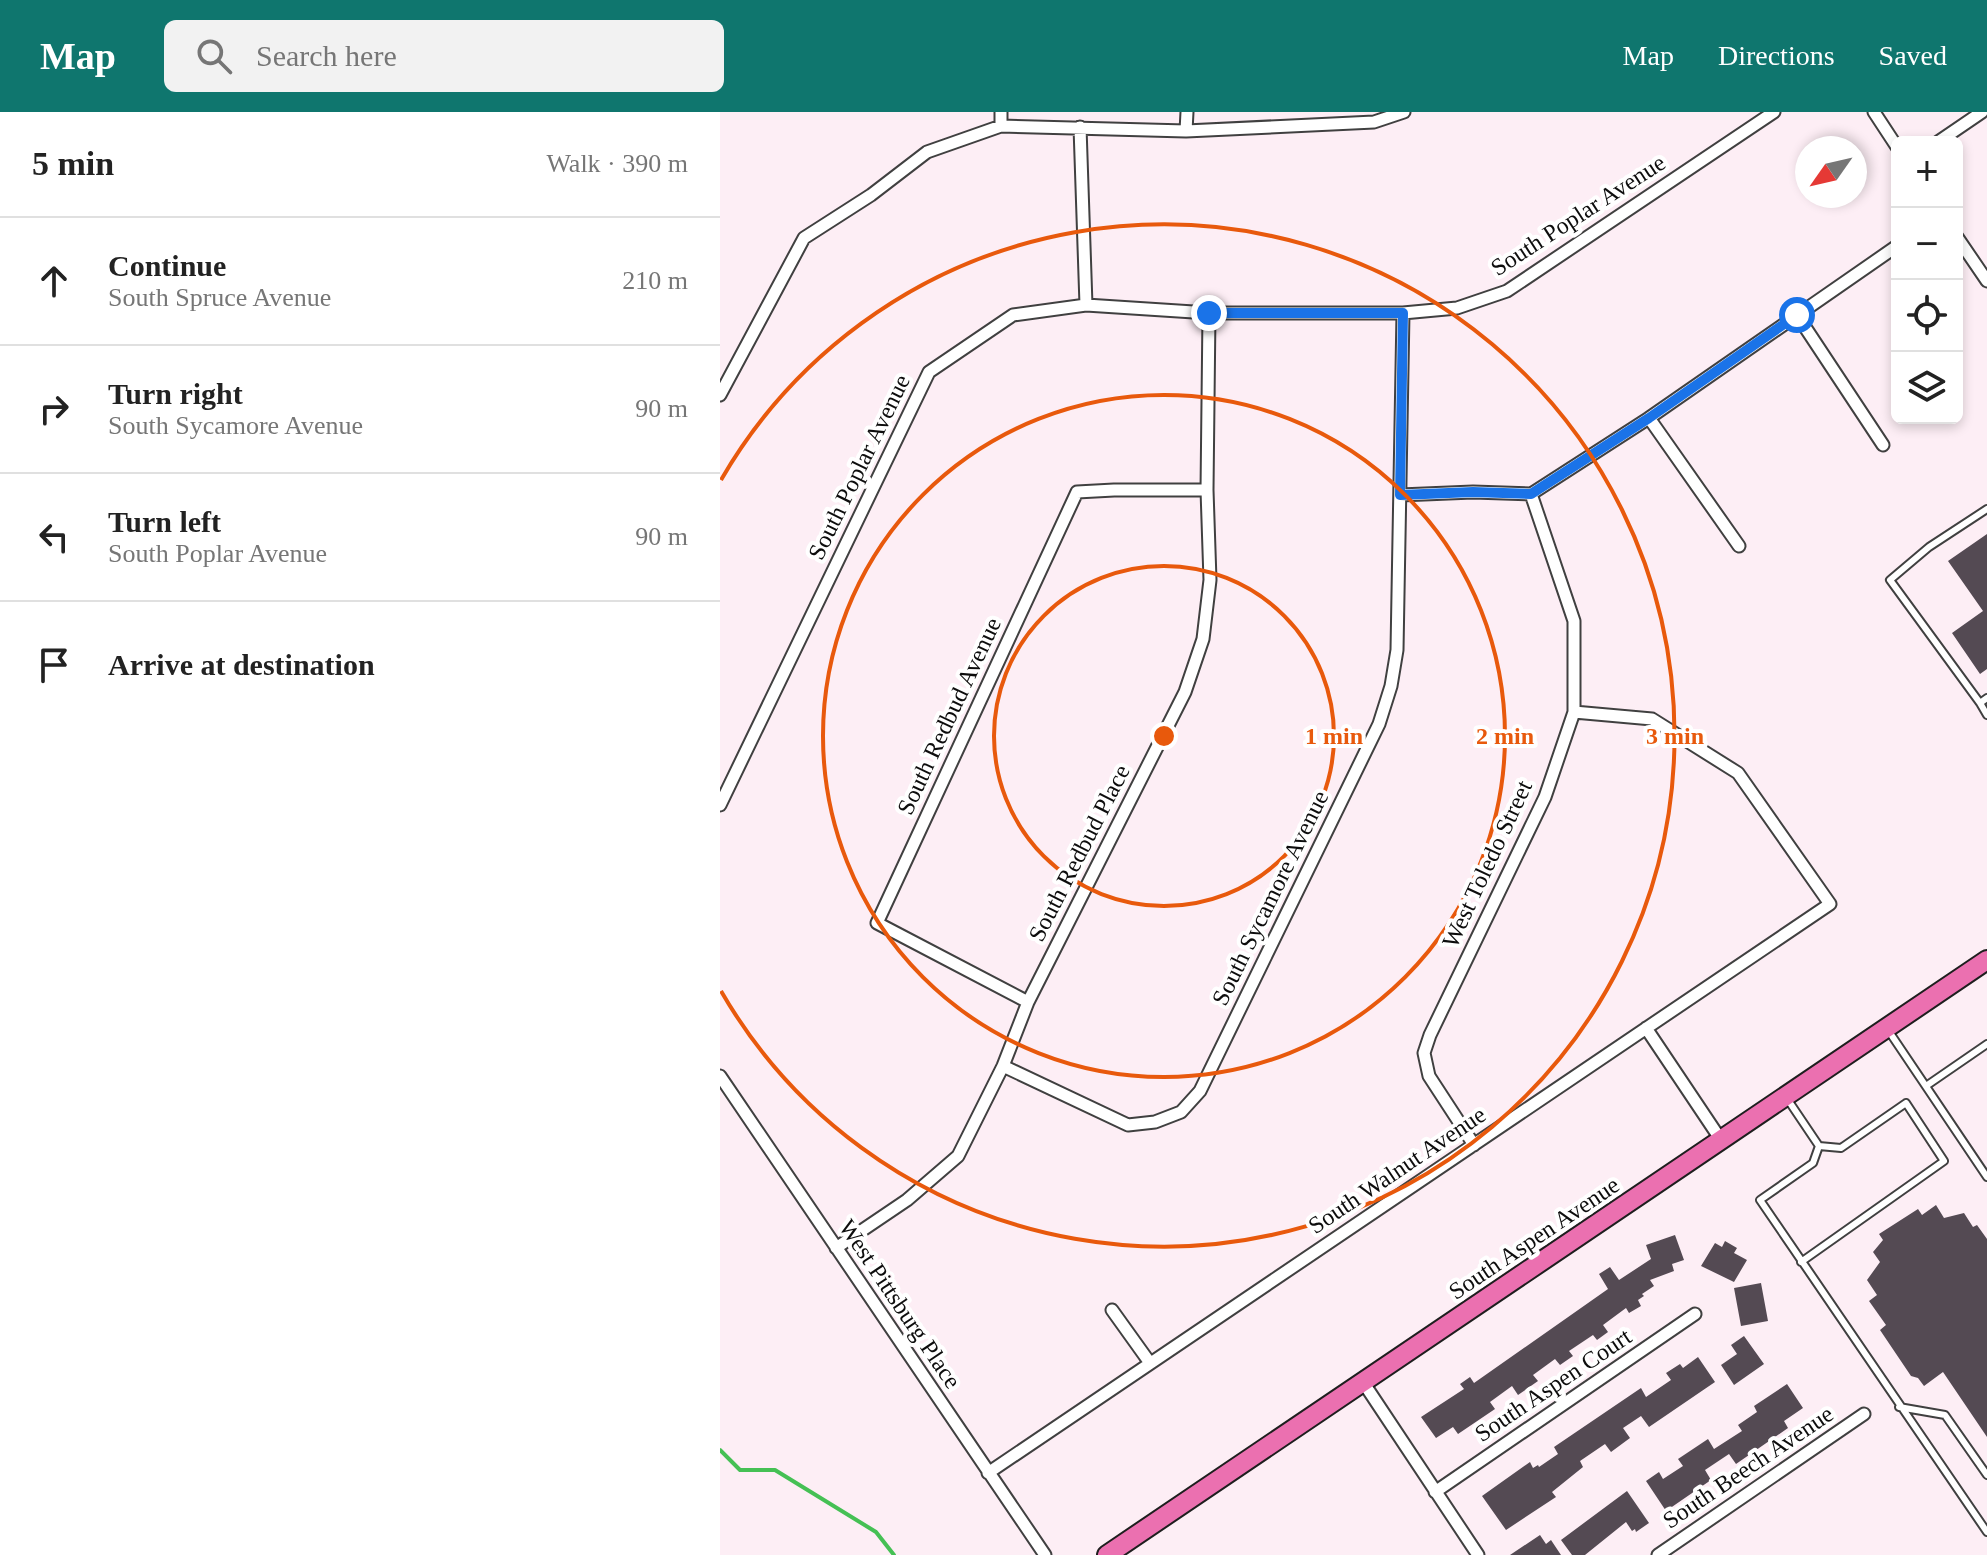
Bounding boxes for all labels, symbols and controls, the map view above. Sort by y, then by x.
search box [164,20,724,92]
icon: search [192,34,236,78]
text: Map [40,35,116,77]
text: Search here [256,39,397,72]
text: Map [1623,40,1674,71]
text: Directions [1718,40,1835,71]
text: Saved [1879,40,1947,71]
north arrow [1795,136,1867,208]
map controls [1891,136,1963,424]
button: + [1891,136,1963,208]
text: 5 min [32,145,114,182]
text: Walk · 390 m [546,149,688,178]
street label: South Poplar Avenue [1486,149,1670,281]
button: − [1891,208,1963,280]
text: Continue [108,249,226,282]
icon: ahead [32,259,76,303]
text: 210 m [622,266,688,295]
button: locate [1891,280,1963,352]
text: South Spruce Avenue [108,283,331,312]
route end [1191,295,1227,331]
route start [1779,297,1815,333]
button: layers [1891,352,1963,424]
street label: South Poplar Avenue [803,370,915,564]
text: Turn right [108,377,243,410]
icon: right [32,387,76,431]
text: 90 m [635,394,688,423]
text: South Sycamore Avenue [108,411,363,440]
text: Turn left [108,505,221,538]
icon: left [32,515,76,559]
text: 90 m [635,522,688,551]
text: South Poplar Avenue [108,539,327,568]
street label: South Redbud Avenue [892,613,1006,819]
icon: arrive [32,643,76,687]
text: Arrive at destination [108,648,375,681]
centre of rings [1150,722,1178,750]
text: 1 min [1305,723,1363,749]
text: 2 min [1476,723,1534,749]
text: 3 min [1646,723,1704,749]
street label: South Redbud Place [1023,760,1135,946]
street label: West Toledo Street [1437,776,1537,952]
street label: South Sycamore Avenue [1207,786,1333,1010]
street label: South Walnut Avenue [1304,1101,1490,1239]
street label: South Aspen Avenue [1444,1171,1624,1305]
street label: West Pittsburg Place [834,1215,966,1393]
street label: South Aspen Court [1470,1323,1636,1447]
street label: South Beech Avenue [1658,1400,1838,1534]

